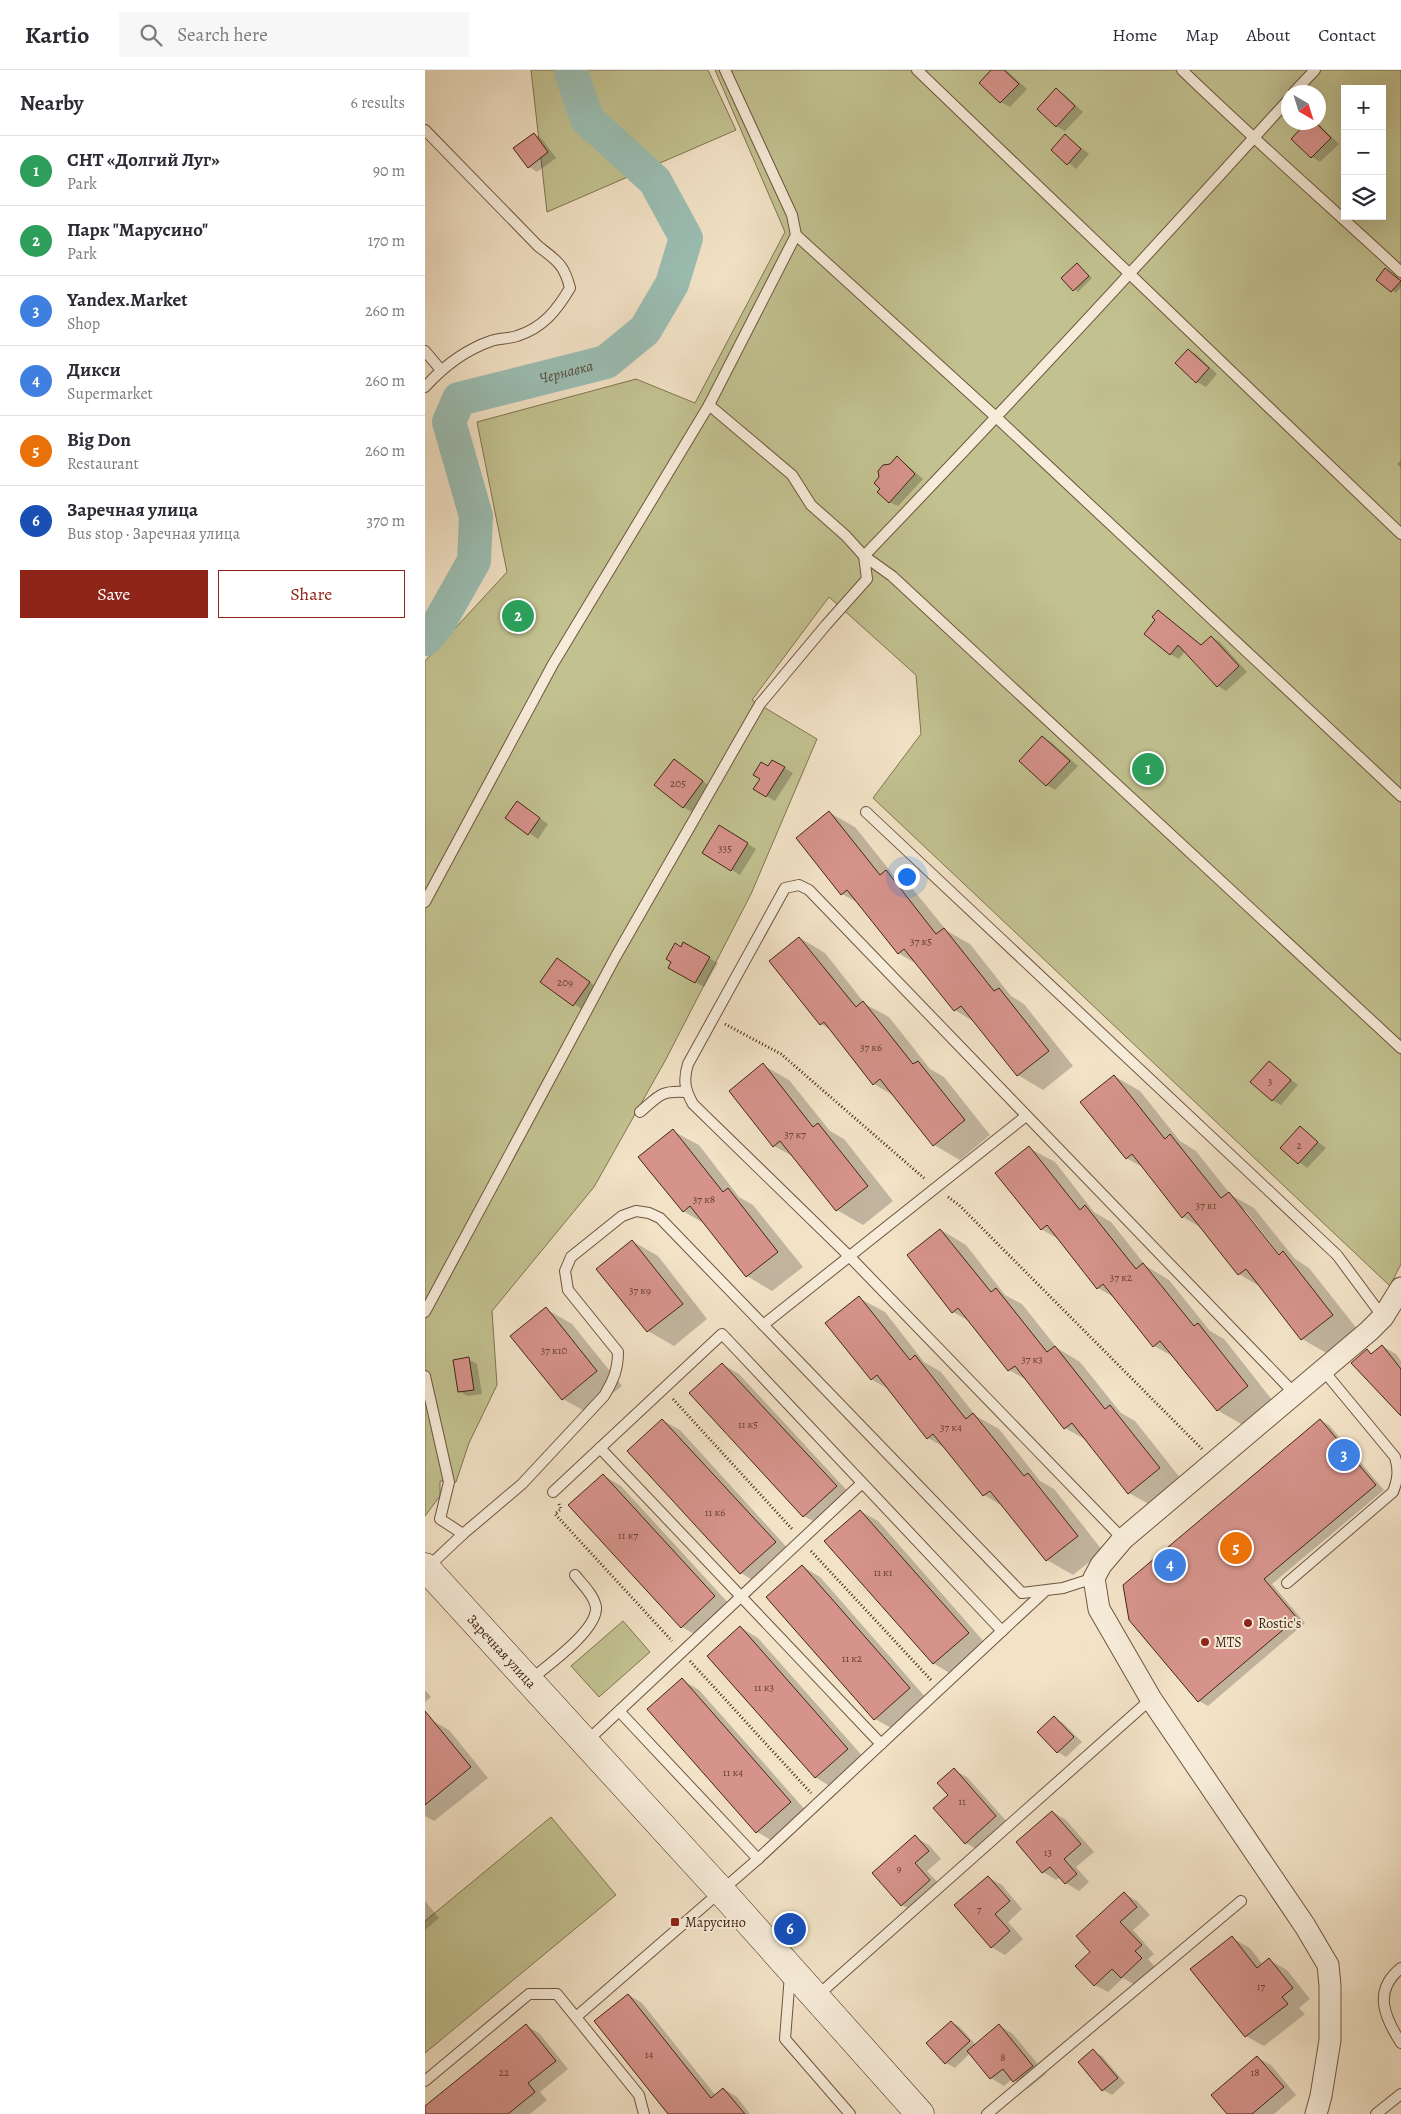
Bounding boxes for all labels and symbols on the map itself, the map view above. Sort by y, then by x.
north arrow [1281,85,1326,130]
water label: Чернавка [537,356,595,388]
pin: 2 [502,597,534,635]
pin: 1 [1132,750,1164,788]
house number: 205 [670,776,686,791]
house number: 335 [718,841,732,856]
your location [894,864,920,890]
house number: 37 к5 [910,934,932,949]
house number: 209 [557,975,573,990]
house number: 37 к6 [860,1040,882,1055]
house number: 3 [1268,1074,1272,1089]
house number: 37 к7 [784,1127,806,1142]
house number: 2 [1296,1138,1302,1153]
house number: 37 к8 [693,1192,715,1207]
house number: 37 к1 [1196,1198,1217,1213]
house number: 37 к2 [1110,1270,1132,1285]
house number: 37 к9 [629,1283,651,1298]
house number: 37 к10 [541,1343,567,1358]
house number: 37 к3 [1021,1352,1043,1367]
house number: 11 к5 [738,1417,758,1432]
house number: 37 к4 [940,1420,962,1435]
pin: 3 [1328,1436,1360,1474]
house number: 11 к6 [705,1505,725,1520]
house number: 11 к7 [618,1528,638,1543]
pin: 5 [1220,1529,1252,1567]
pin: 4 [1154,1546,1186,1584]
house number: 11 к1 [873,1565,893,1580]
street label: Заречная улица [463,1610,541,1693]
place label: Rostiс's [1258,1614,1301,1633]
marker: Rostiс's [1242,1617,1254,1629]
place label: MTS [1215,1633,1242,1652]
marker: MTS [1199,1636,1211,1648]
house number: 11 к2 [842,1651,862,1666]
house number: 11 к3 [754,1680,774,1695]
house number: 11 к4 [723,1765,743,1780]
house number: 11 [958,1794,966,1809]
house number: 13 [1044,1845,1052,1860]
house number: 9 [896,1861,902,1876]
house number: 7 [977,1902,982,1917]
pin: 6 [774,1910,806,1948]
place label: Марусино [685,1913,746,1932]
marker: Марусино [669,1916,681,1928]
house number: 17 [1257,1979,1266,1994]
house number: 14 [645,2047,653,2062]
house number: 8 [1000,2050,1006,2065]
house number: 22 [499,2065,509,2080]
house number: 18 [1250,2065,1260,2080]

